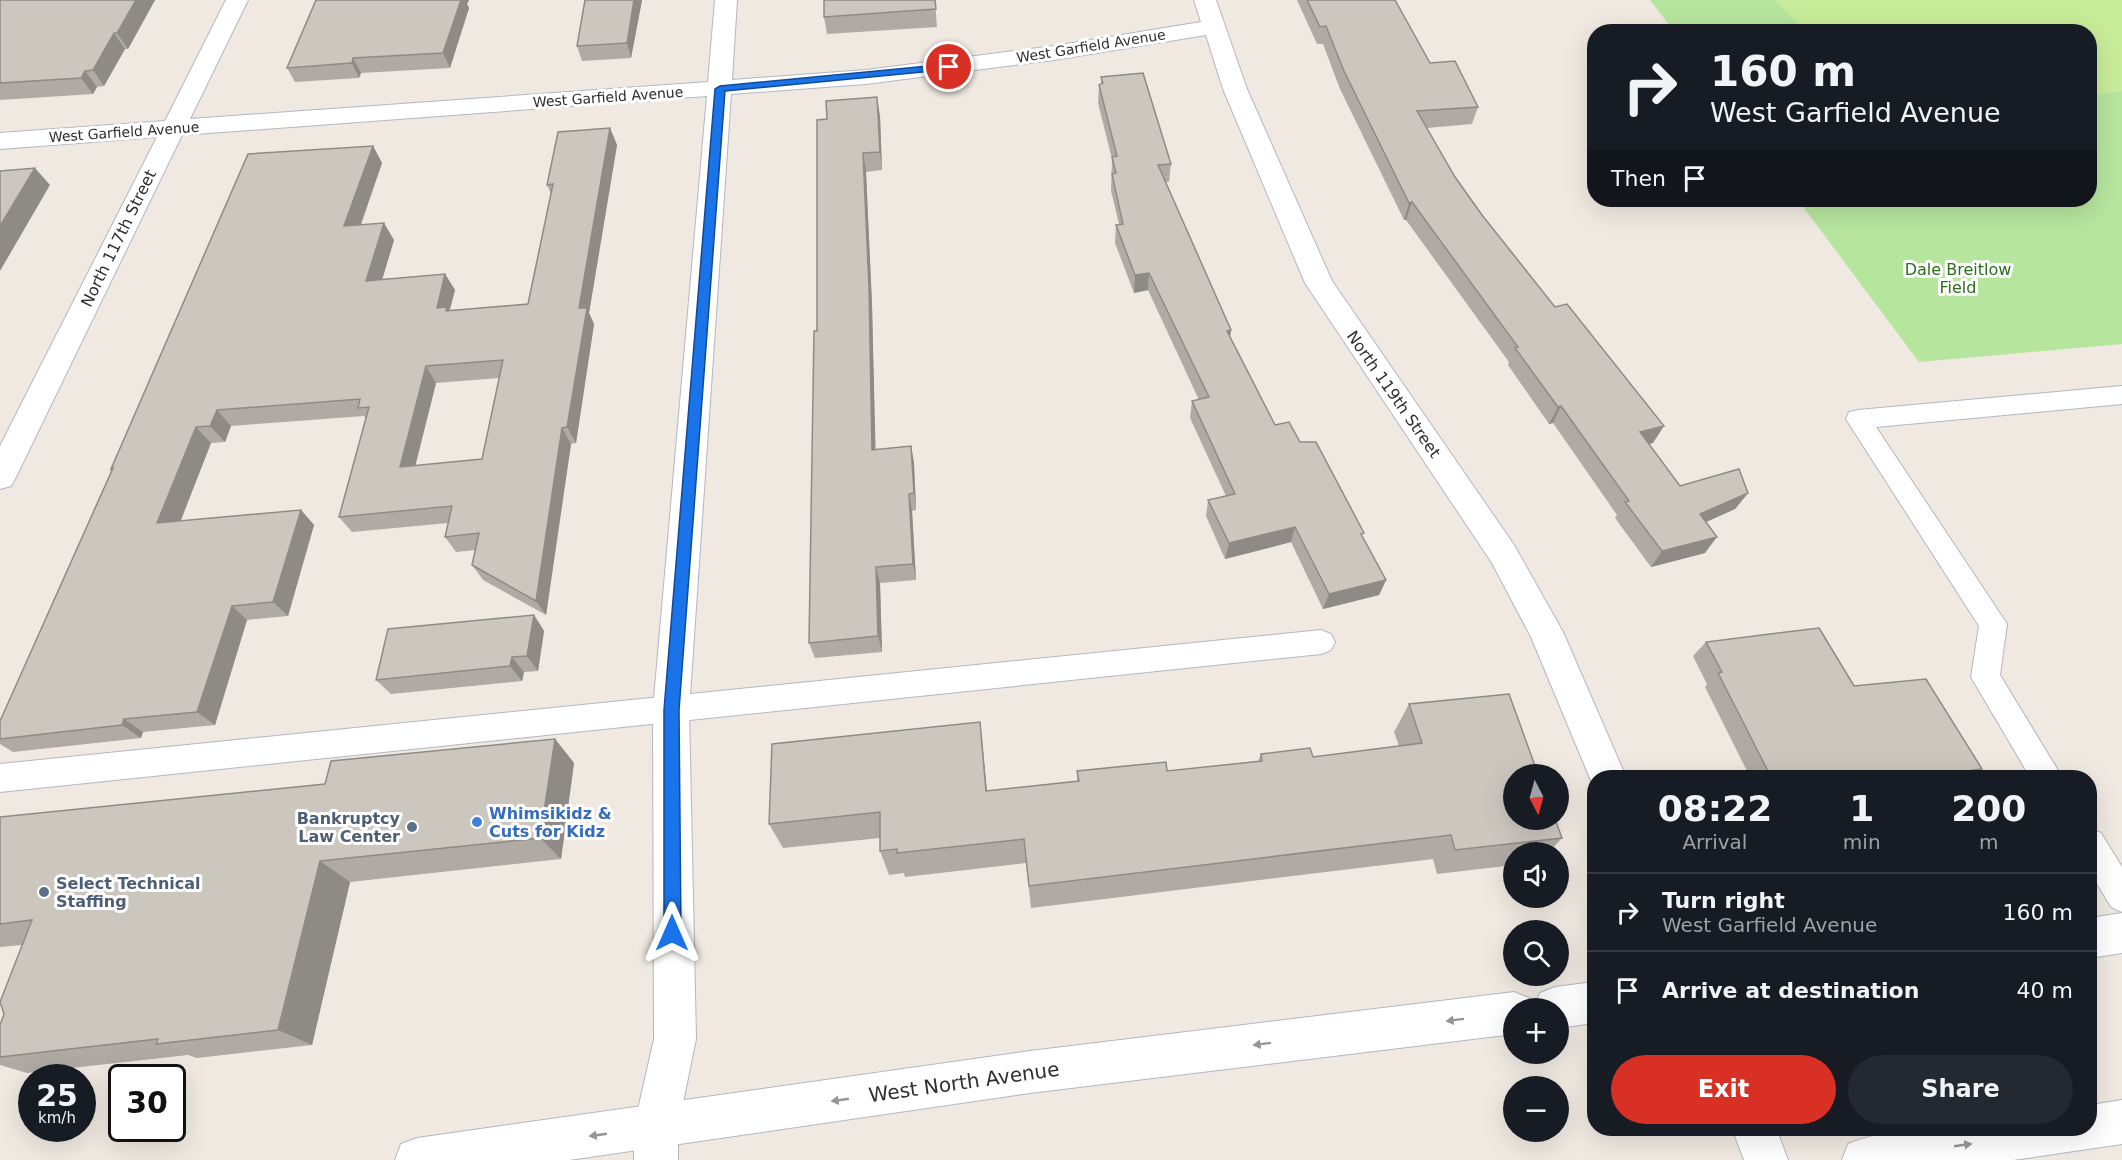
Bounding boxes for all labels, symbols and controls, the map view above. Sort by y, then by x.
street label: West Garfield Avenue [1015,26,1167,66]
pin [923,41,974,92]
text: 160 m [1710,47,1856,96]
icon: right [1611,48,1689,126]
icon: arrive [932,50,965,83]
street label: West Garfield Avenue [532,84,684,110]
text: West Garfield Avenue [1710,97,2001,128]
street label: West Garfield Avenue [48,119,200,145]
icon: arrive [1678,162,1711,195]
street label: North 117th Street [77,166,160,310]
text: Then [1611,166,1666,191]
park label: Dale Breitlow Field [1905,260,2011,297]
street label: North 119th Street [1343,327,1445,461]
north arrow [1503,764,1569,830]
map controls [1503,764,1569,1142]
text: 08:22 [1658,788,1772,829]
text: 1 [1849,788,1874,829]
text: 200 [1951,788,2026,829]
place label: Whimsikidz & Cuts for Kidz [489,804,612,841]
place label: Bankruptcy Law Center [297,809,401,846]
marker: Whimsikidz & Cuts for Kidz [470,815,484,829]
marker: Bankruptcy Law Center [405,820,419,834]
text: Arrival [1682,830,1747,854]
text: min [1843,830,1881,854]
text: m [1979,830,1999,854]
button: sound [1503,842,1569,908]
place label: Select Technical Staffing [56,874,201,911]
marker: Select Technical Staffing [37,885,51,899]
text: Turn right [1662,888,1785,913]
icon: right [1611,896,1644,929]
text: 160 m [2003,900,2073,925]
position arrow [640,901,704,965]
text: West Garfield Avenue [1662,913,1877,937]
button: search [1503,920,1569,986]
icon: arrive [1611,974,1644,1007]
text: Arrive at destination [1662,978,1919,1003]
text: 40 m [2017,978,2073,1003]
button: + [1503,998,1569,1064]
one-way arrow [1446,1015,1465,1025]
one-way arrow [1252,1039,1271,1048]
button: Exit [1611,1055,1836,1124]
button: Share [1848,1055,2073,1124]
street label: West North Avenue [867,1057,1061,1107]
speed limit sign: 30 [108,1064,186,1142]
button: − [1503,1076,1569,1142]
text: 25 [36,1078,78,1113]
one-way arrow [830,1096,849,1105]
text: km/h [38,1109,76,1127]
one-way arrow [588,1131,607,1140]
one-way arrow [1954,1141,1973,1150]

